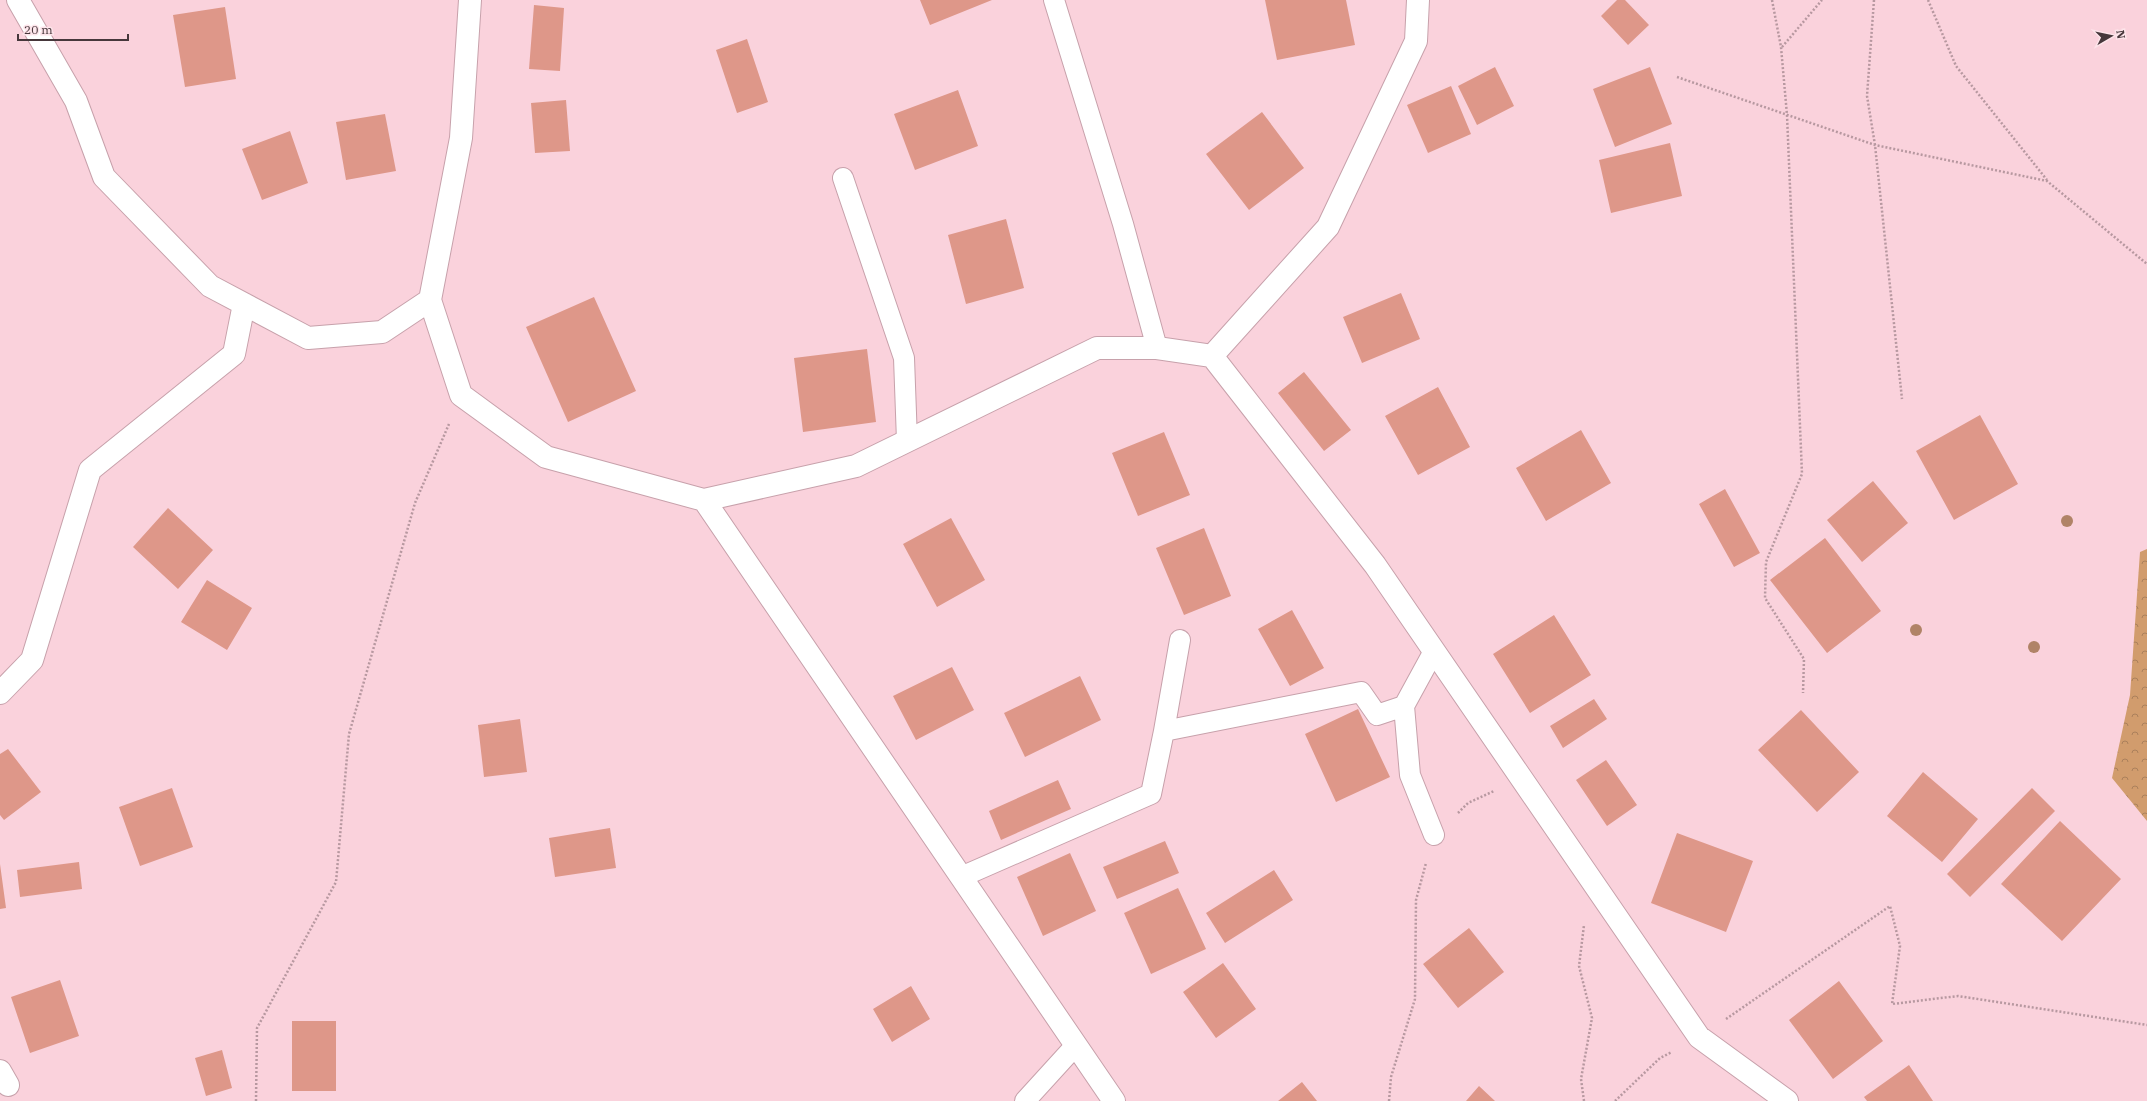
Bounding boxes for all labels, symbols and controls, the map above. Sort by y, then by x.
scale bar [18,16,128,42]
north arrow [2091,16,2131,56]
text: 20 m [24,22,53,37]
text: N [2113,29,2129,40]

